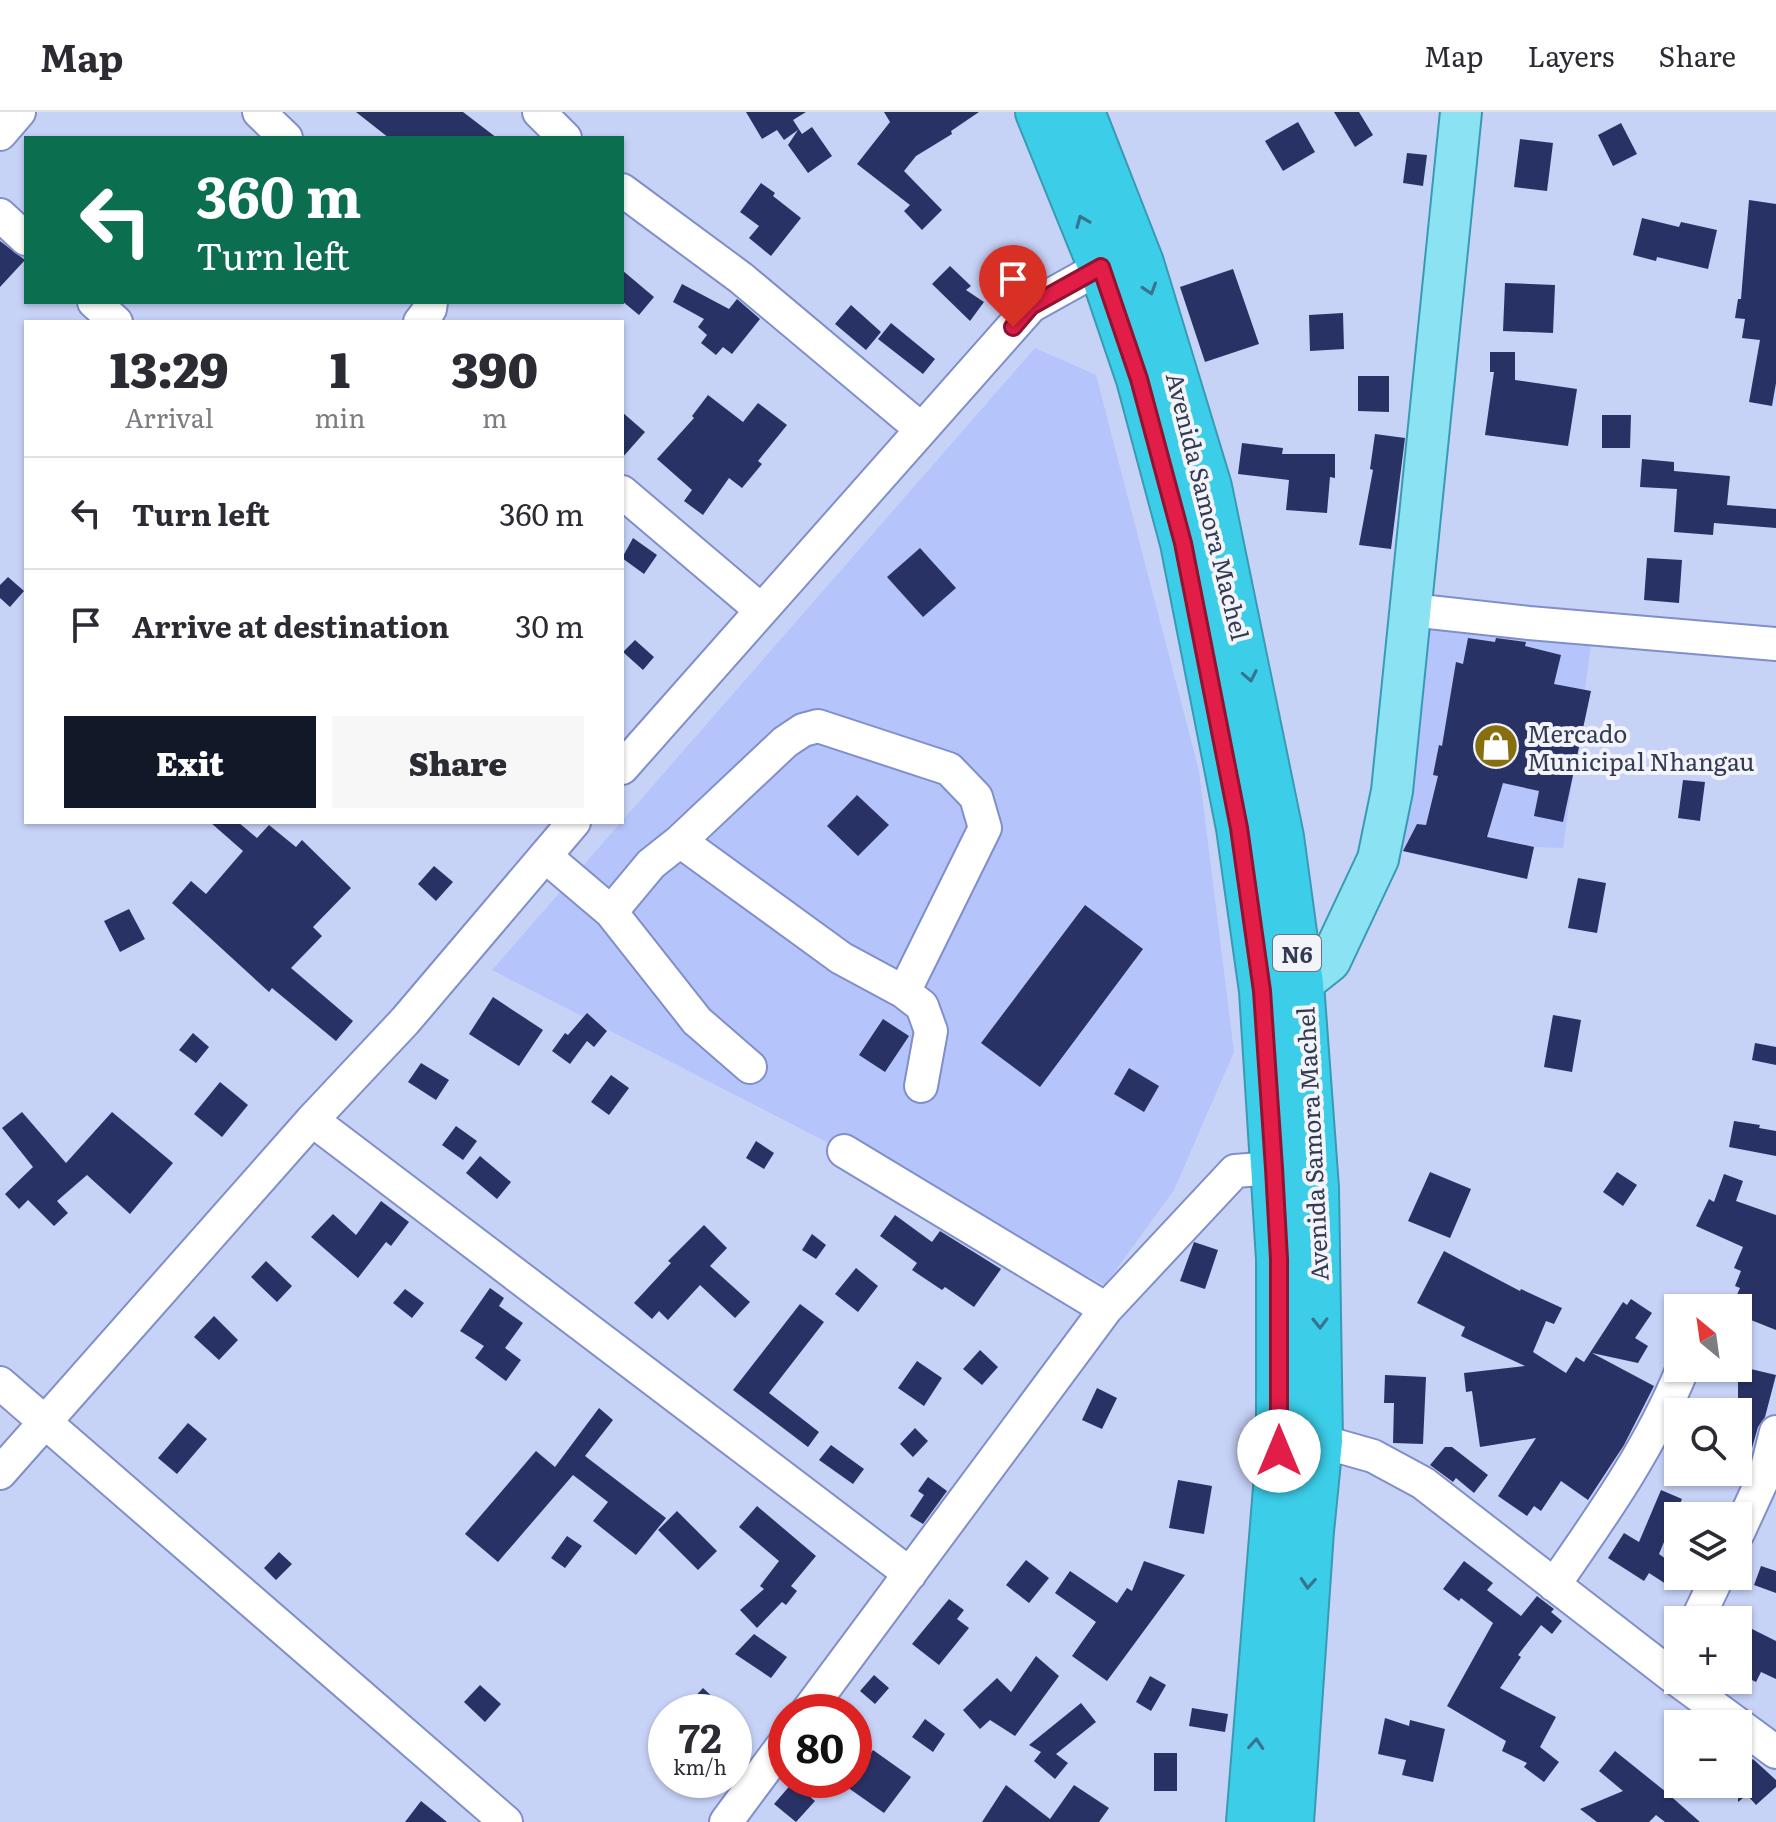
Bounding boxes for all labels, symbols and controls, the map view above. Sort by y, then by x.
text: Map [40,27,124,84]
text: Map [1424,34,1483,76]
text: Layers [1527,34,1614,76]
text: Share [1658,34,1736,76]
text: 360 m [196,152,361,235]
icon: left [64,168,168,272]
one-way arrow [1076,214,1092,229]
text: Turn left [196,228,350,281]
pin [979,245,1047,327]
icon: arrive [991,257,1035,301]
one-way arrow [1140,282,1156,296]
text: 13:29 [110,332,229,403]
text: 1 [330,332,350,403]
text: 390 [451,332,538,403]
street label: Avenida Samora Machel [1159,369,1259,643]
text: Arrival [125,397,214,436]
text: min [314,397,365,436]
text: m [482,397,507,436]
icon: left [64,491,108,535]
text: Turn left [132,491,270,535]
text: 360 m [499,491,584,535]
icon: arrive [64,603,108,647]
text: Arrive at destination [132,603,449,647]
text: 30 m [515,603,584,647]
one-way arrow [1241,669,1258,682]
place label: Mercado Municipal Nhangau [1527,715,1755,778]
button: Exit [64,716,316,808]
button: Share [332,716,584,808]
shop icon: Mercado Municipal Nhangau [1472,722,1520,770]
road number: N6 [1273,935,1321,971]
street label: Avenida Samora Machel [1286,1006,1336,1282]
north arrow [1664,1294,1752,1382]
map controls [1664,1294,1752,1798]
one-way arrow [1311,1317,1328,1330]
button: search [1664,1398,1752,1486]
position arrow [1237,1409,1321,1493]
button: layers [1664,1502,1752,1590]
one-way arrow [1300,1577,1317,1590]
button: + [1664,1606,1752,1694]
speed limit sign: 80 [768,1694,872,1798]
text: 72 [678,1706,722,1765]
button: − [1664,1710,1752,1798]
one-way arrow [1247,1737,1264,1750]
text: km/h [673,1751,727,1781]

